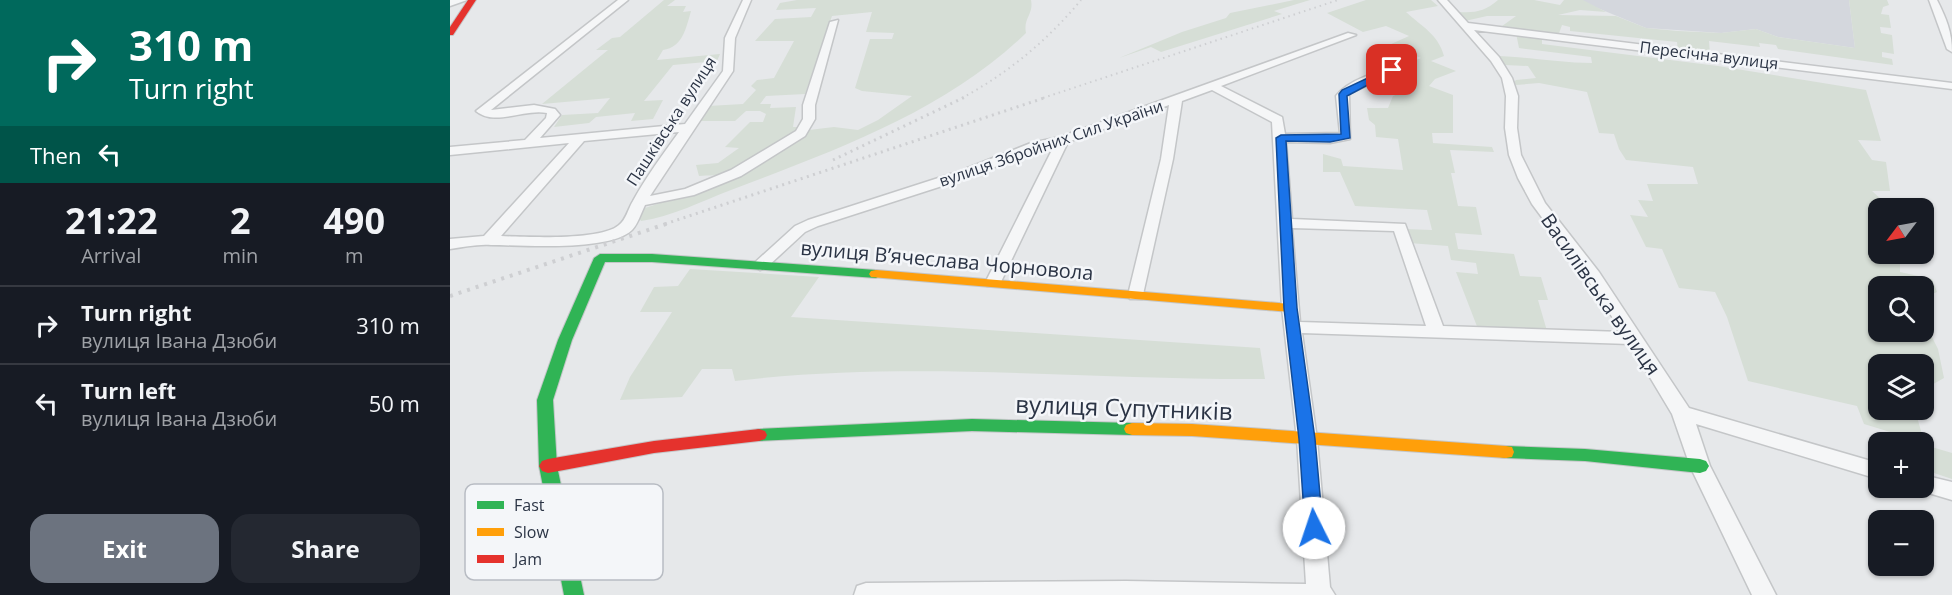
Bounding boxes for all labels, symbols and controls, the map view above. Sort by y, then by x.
text: 310 m [129,16,253,73]
icon: right [30,24,108,102]
street label: Пересічна вулиця [1638,36,1780,74]
pin [1366,44,1417,95]
street label: Пашківська вулиця [621,52,721,190]
icon: arrive [1375,53,1408,86]
text: Turn right [129,70,254,107]
street label: вулиця Збройних Сил України [936,94,1166,192]
icon: left [93,138,126,171]
text: Then [30,140,81,170]
text: 21:22 [65,196,158,245]
text: 2 [230,196,251,245]
text: 490 [323,196,385,245]
north arrow [1868,198,1934,264]
map controls [1868,198,1934,576]
street label: Василівська вулиця [1535,208,1667,380]
street label: вулиця Вʼячеслава Чорновола [799,234,1095,286]
text: Arrival [81,242,141,269]
text: min [222,242,258,269]
text: m [345,242,363,269]
button: search [1868,276,1934,342]
text: Turn right [81,297,192,327]
icon: right [30,309,63,342]
text: 310 m [356,310,420,340]
text: вулиця Івана Дзюби [81,327,277,354]
button: layers [1868,354,1934,420]
text: Turn left [81,375,176,405]
icon: left [30,387,63,420]
street label: вулиця Супутників [1015,387,1233,427]
text: 50 m [369,388,420,418]
text: вулиця Івана Дзюби [81,405,277,432]
button: + [1868,432,1934,498]
legend [465,484,663,580]
text: Fast [514,494,545,516]
position arrow [1282,496,1346,560]
button: − [1868,510,1934,576]
button: Exit [30,514,219,583]
button: Share [231,514,420,583]
text: Slow [514,521,549,543]
text: Jam [512,548,542,570]

